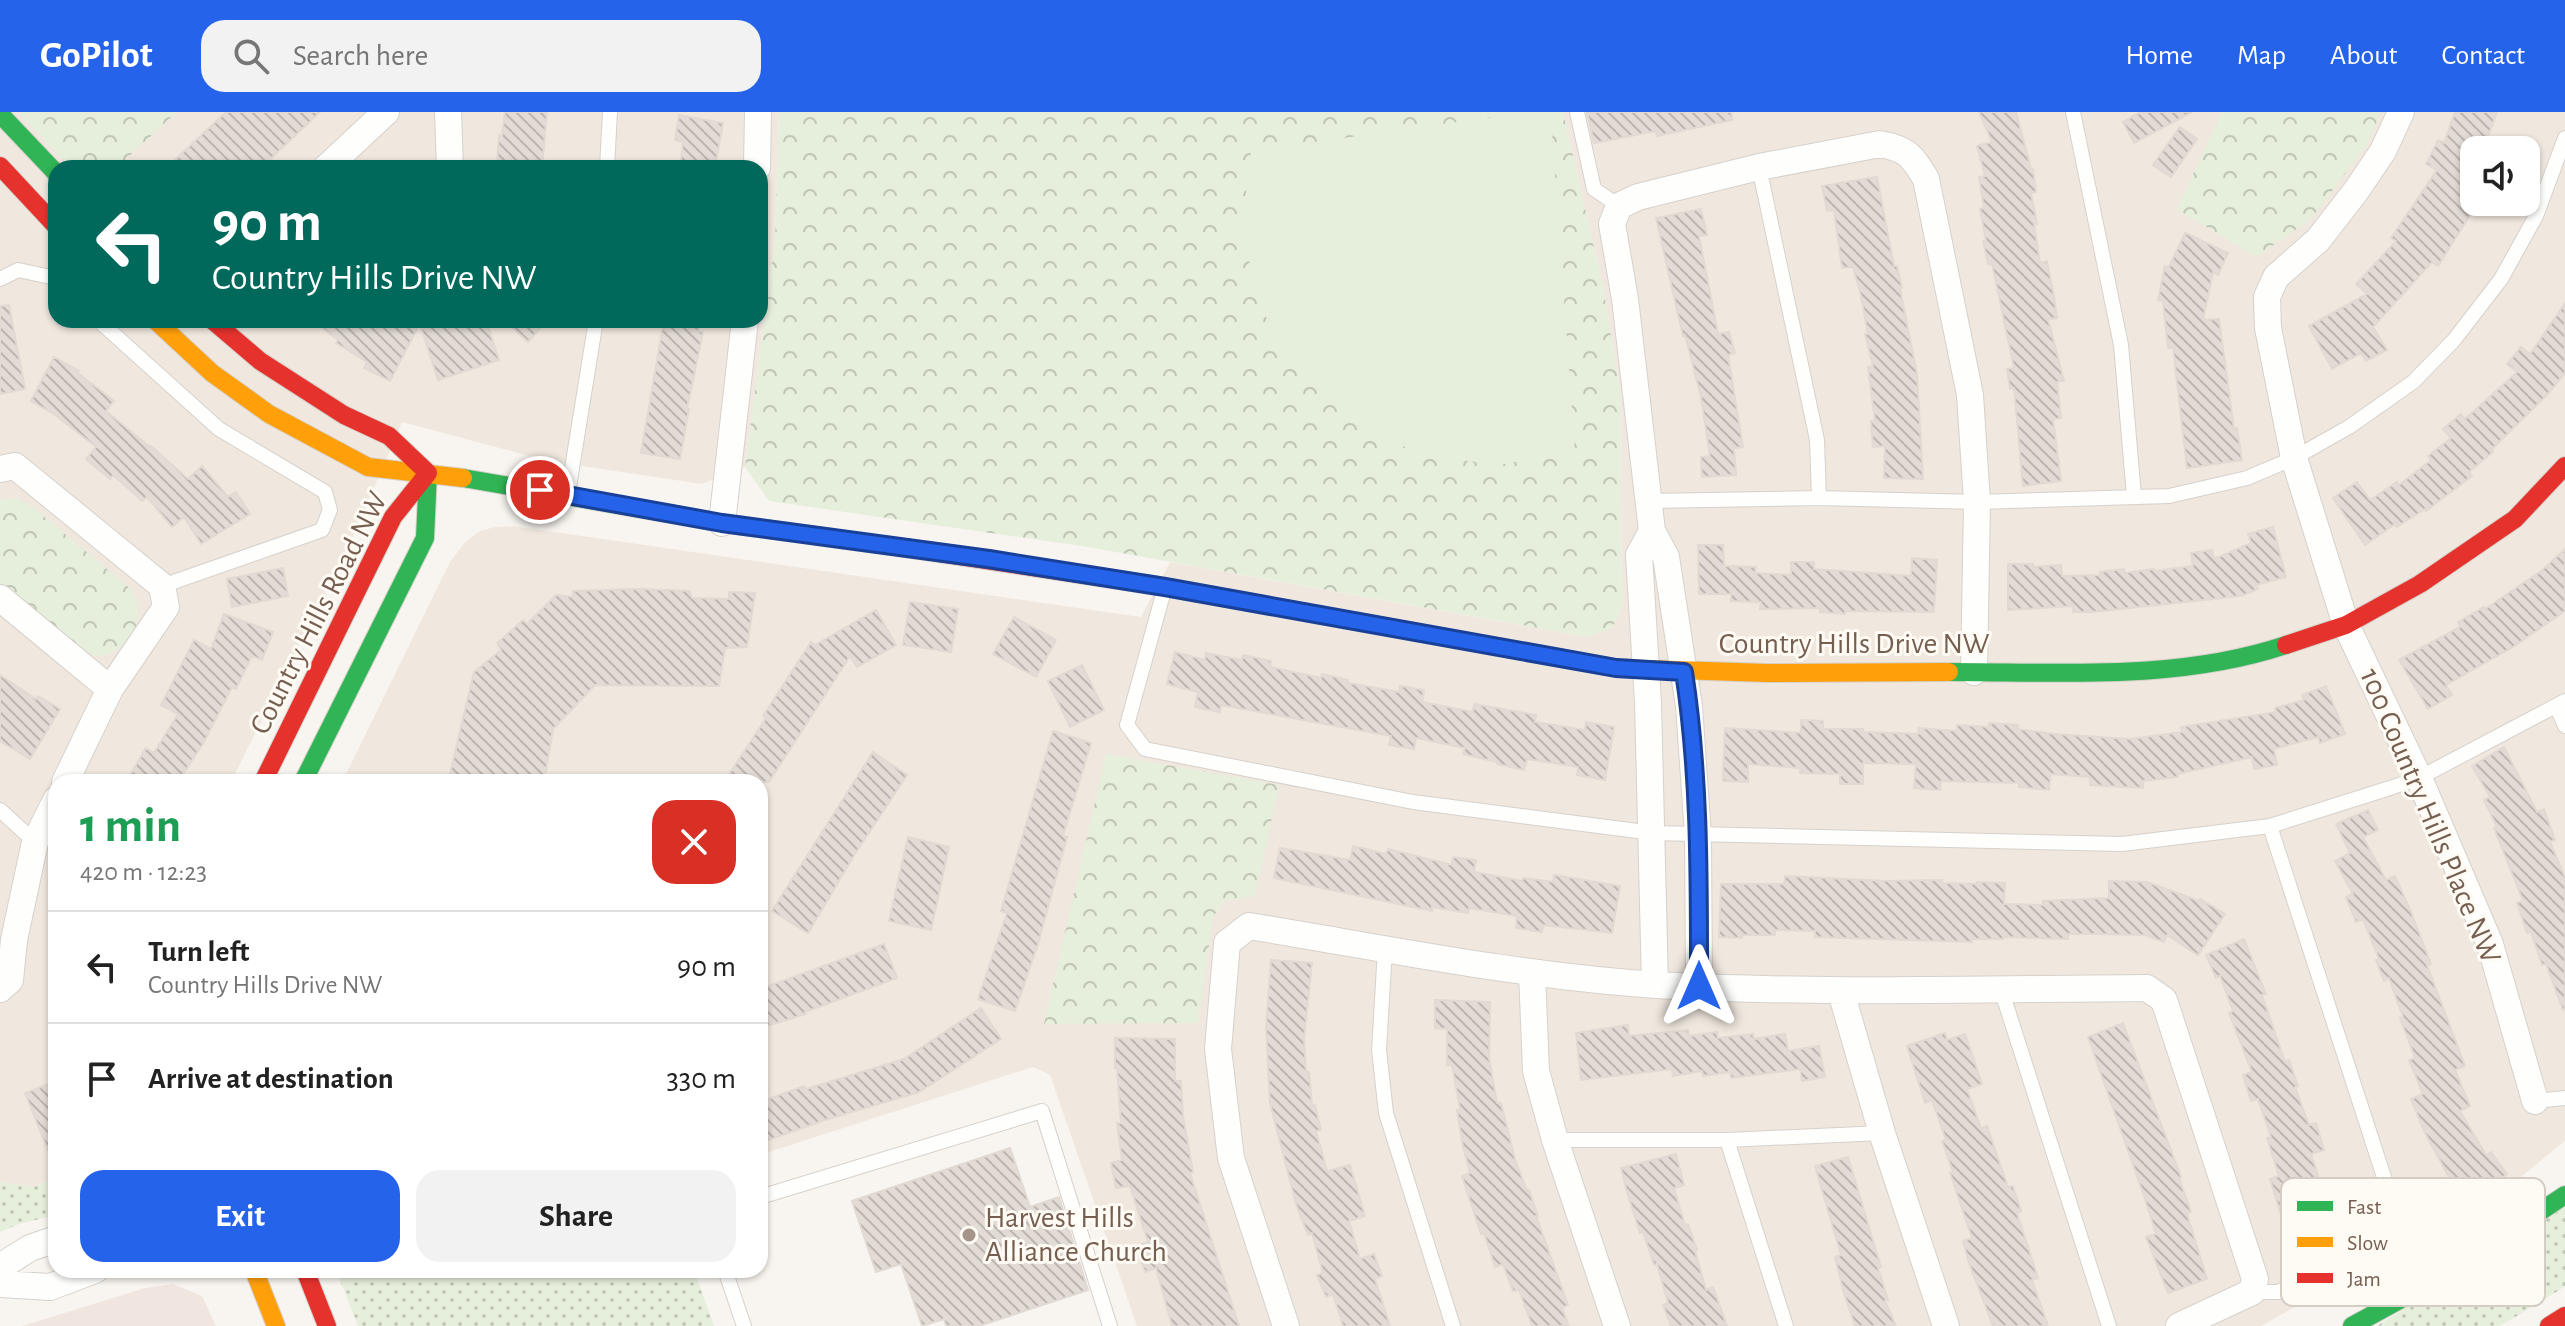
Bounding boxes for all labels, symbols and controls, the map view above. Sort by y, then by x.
search box [201,20,761,92]
icon: search [229,34,273,78]
text: GoPilot [40,37,153,75]
text: Search here [293,41,428,71]
text: Home [2126,42,2193,70]
text: Map [2237,42,2286,70]
text: About [2330,42,2398,70]
text: Contact [2442,42,2525,70]
map controls [2460,136,2540,216]
button: sound [2460,136,2540,216]
icon: left [80,192,184,296]
text: 90 m [212,195,322,251]
text: Country Hills Drive NW [212,260,536,296]
pin [506,456,574,524]
icon: arrive [518,468,562,512]
street label: Country Hills Road NW [245,487,393,739]
street label: Country Hills Drive NW [1719,629,1989,659]
street label: 100 Country Hills Place NW [2354,664,2506,968]
button: close [652,800,736,884]
text: 1 min [80,803,181,851]
text: 420 m · 12:23 [80,859,207,885]
text: Turn left [148,937,249,967]
position arrow [1657,944,1741,1028]
icon: left [80,945,124,989]
text: 90 m [677,952,736,982]
text: Country Hills Drive NW [148,972,382,998]
icon: arrive [80,1057,124,1101]
text: Arrive at destination [148,1064,394,1094]
text: 330 m [666,1064,736,1094]
button: Exit [80,1170,400,1262]
button: Share [416,1170,736,1262]
legend [2281,1178,2545,1306]
text: Fast [2347,1196,2381,1218]
place label: Harvest Hills Alliance Church [985,1203,1167,1267]
marker: Harvest Hills Alliance Church [960,1226,978,1244]
text: Slow [2347,1232,2388,1254]
text: Jam [2347,1268,2381,1290]

